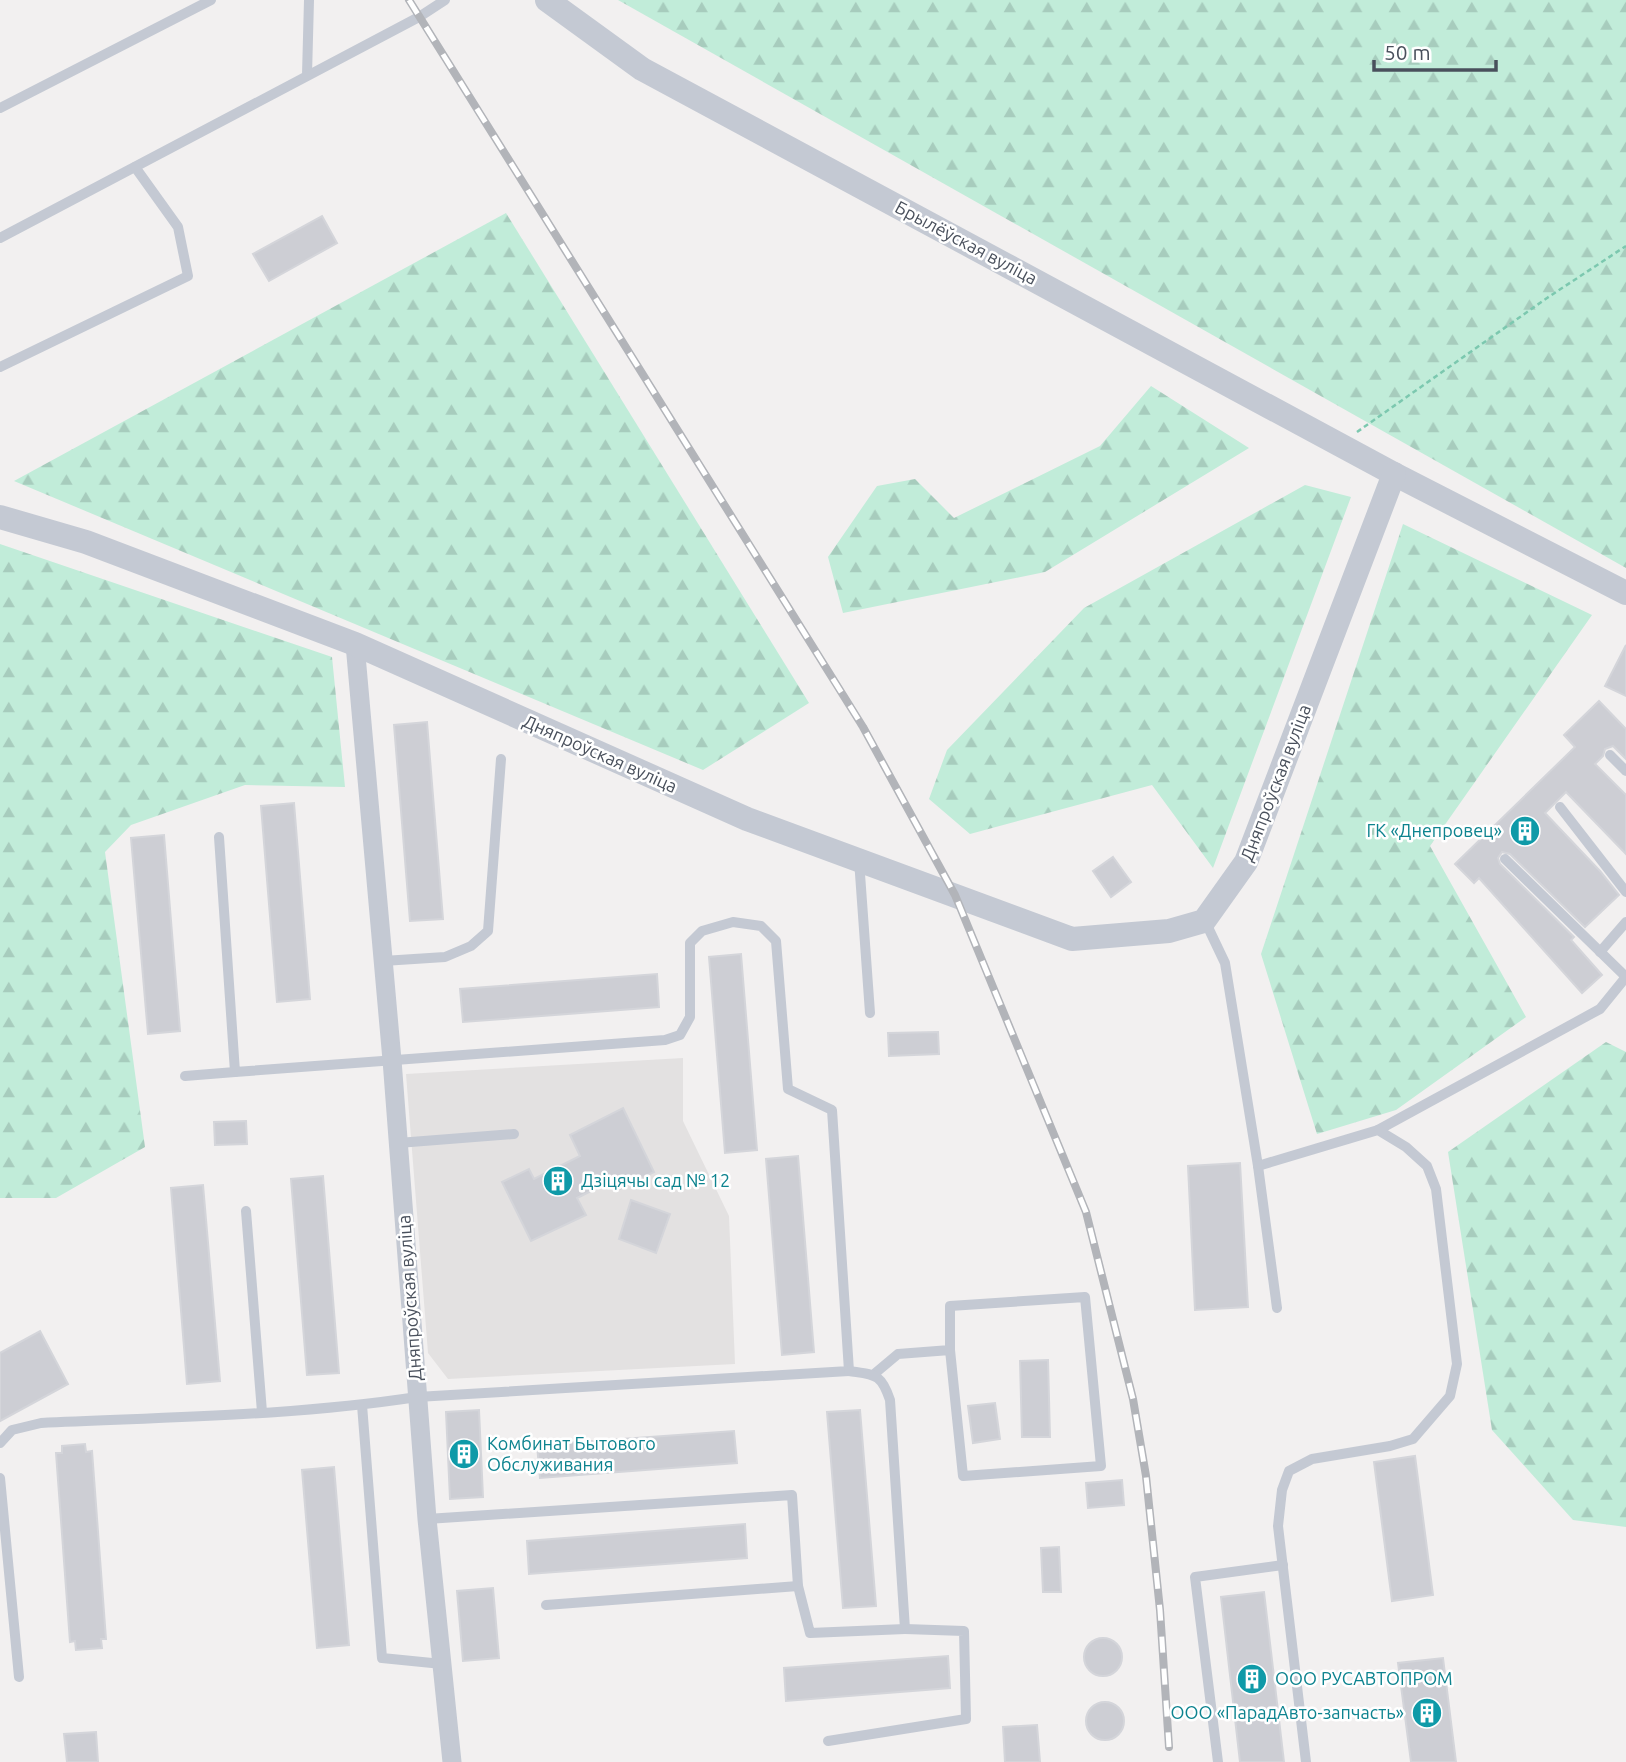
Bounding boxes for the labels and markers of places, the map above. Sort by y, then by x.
building icon: ГК «Днепровец» [1508,814,1542,848]
place label: ГК «Днепровец» [1366,820,1502,840]
building icon: Дзіцячы сад № 12 [541,1164,575,1198]
place label: Дзіцячы сад № 12 [581,1170,730,1190]
place label: Комбинат Бытового Обслуживания [487,1433,656,1474]
building icon: Комбинат Бытового Обслуживания [447,1437,481,1471]
building icon: ООО РУСАВТОПРОМ [1235,1662,1269,1696]
place label: ООО РУСАВТОПРОМ [1275,1668,1453,1688]
building icon: ООО «ПарадАвто-запчасть» [1410,1696,1444,1730]
place label: ООО «ПарадАвто-запчасть» [1171,1702,1404,1722]

